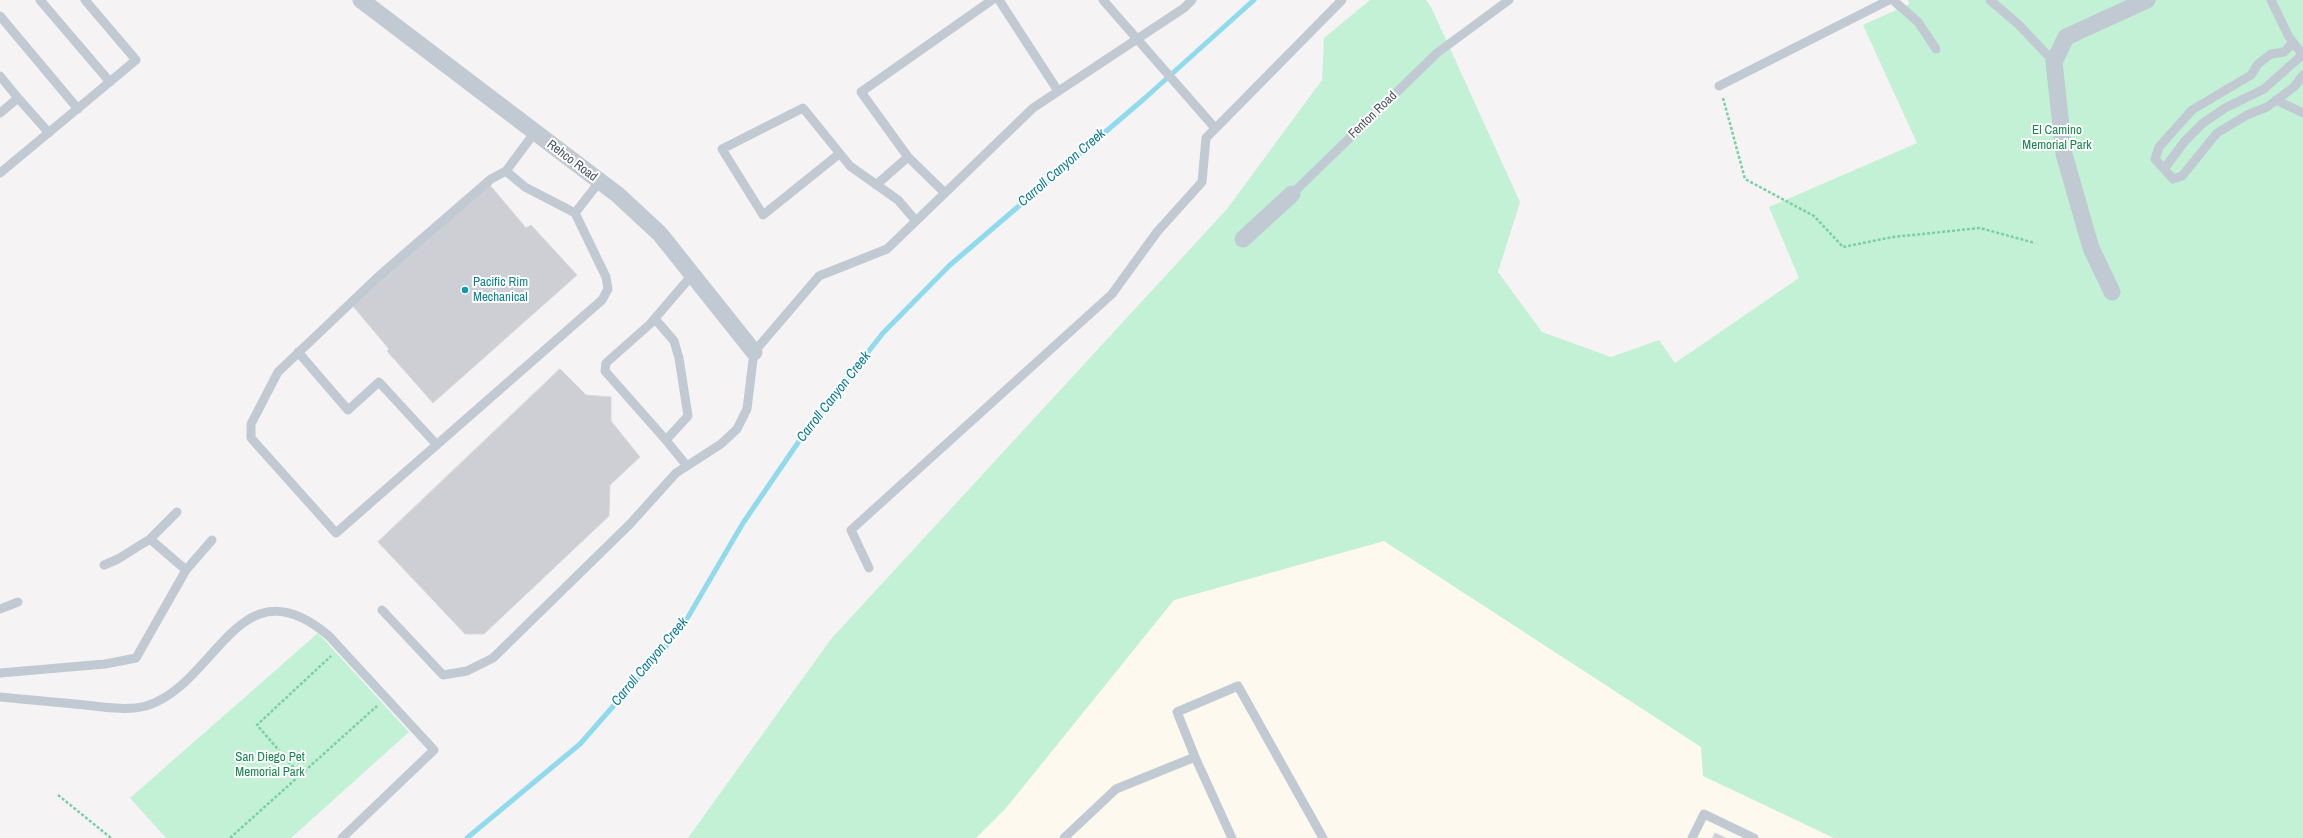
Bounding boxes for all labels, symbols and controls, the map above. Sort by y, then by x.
street label: Fenton Road [1346,88,1400,142]
park label: El Camino Memorial Park [2022,123,2092,154]
water label: Carroll Canyon Creek [1015,125,1109,211]
street label: Rehco Road [544,137,600,185]
place label: Pacific Rim Mechanical [473,275,528,306]
marker: Pacific Rim Mechanical [460,285,470,295]
water label: Carroll Canyon Creek [793,348,875,446]
water label: Carroll Canyon Creek [608,614,692,710]
park label: San Diego Pet Memorial Park [235,750,305,781]

